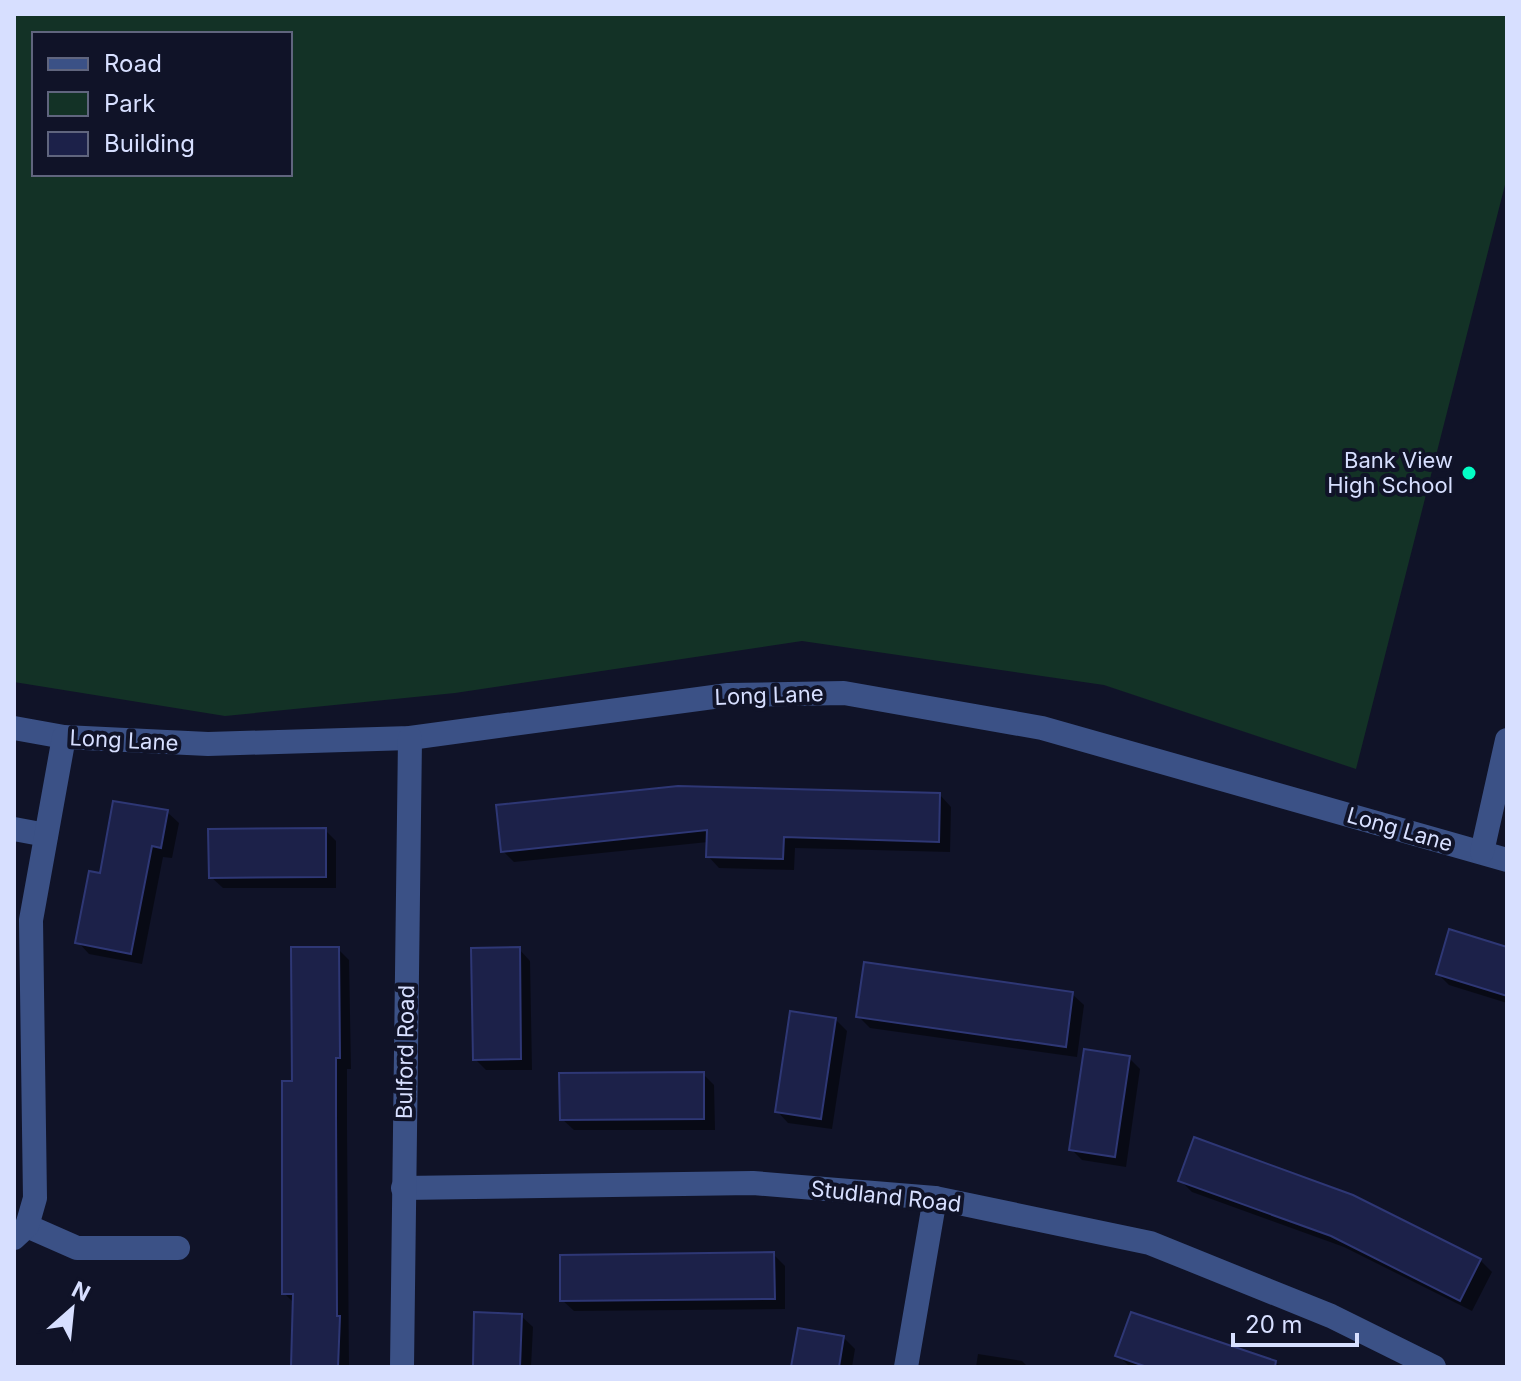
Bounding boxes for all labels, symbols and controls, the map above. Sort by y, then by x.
legend [32,32,292,176]
text: Road [104,49,162,78]
text: Park [104,89,155,118]
text: Building [104,129,195,158]
place label: Bank View High School [1327,447,1453,498]
marker: Bank View High School [1460,464,1478,482]
street label: Long Lane [714,680,824,710]
street label: Long Lane [69,724,179,756]
street label: Long Lane [1344,801,1456,857]
street label: Bulford Road [391,985,419,1119]
street label: Studland Road [809,1175,963,1217]
north arrow [32,1269,112,1349]
text: N [68,1276,94,1307]
scale bar [1233,1297,1357,1347]
text: 20 m [1245,1310,1303,1339]

